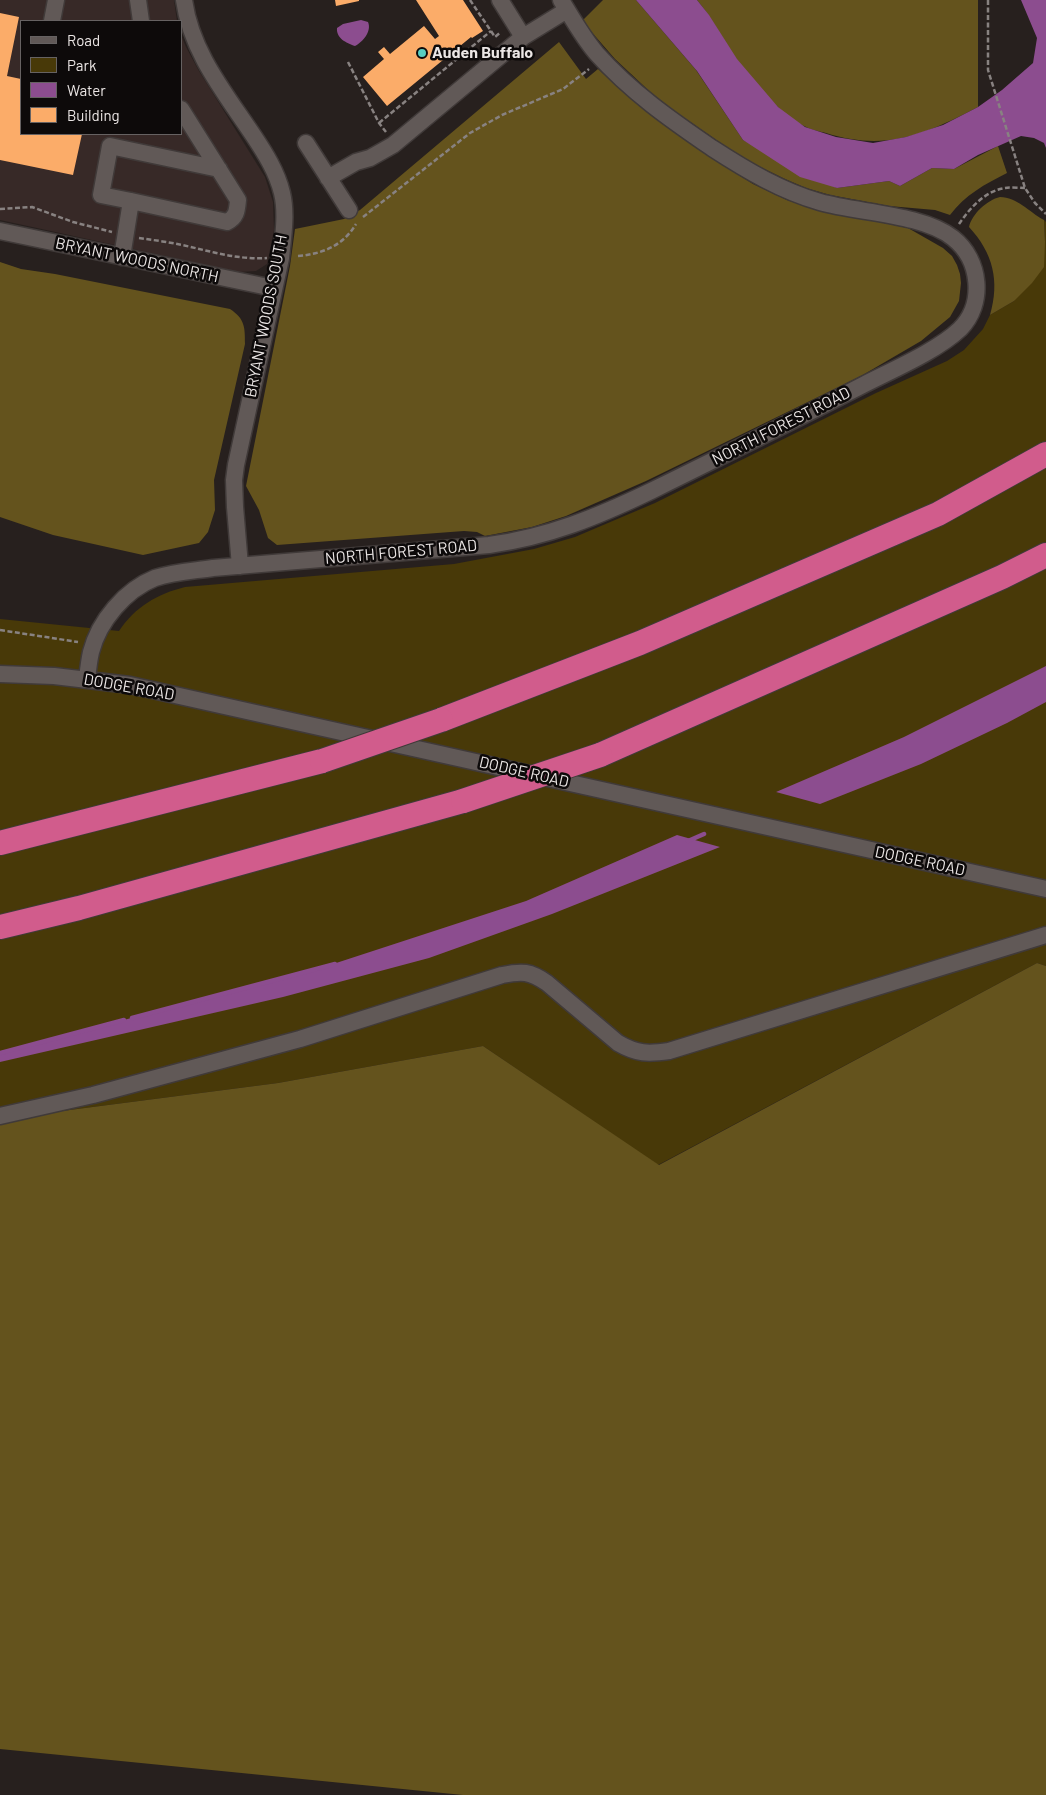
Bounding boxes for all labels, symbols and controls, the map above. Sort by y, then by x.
legend [20,20,182,135]
text: Road [67,31,100,49]
place label: Auden Buffalo [432,43,533,63]
marker: Auden Buffalo [416,47,428,59]
text: Park [67,56,96,74]
text: Water [67,81,106,99]
text: Building [67,106,120,124]
street label: BRYANT WOODS NORTH [54,233,220,287]
street label: BRYANT WOODS SOUTH [241,233,291,399]
street label: NORTH FOREST ROAD [709,383,853,469]
street label: NORTH FOREST ROAD [324,536,478,568]
street label: DODGE ROAD [82,670,176,704]
street label: DODGE ROAD [477,752,571,792]
street label: DODGE ROAD [873,842,967,880]

